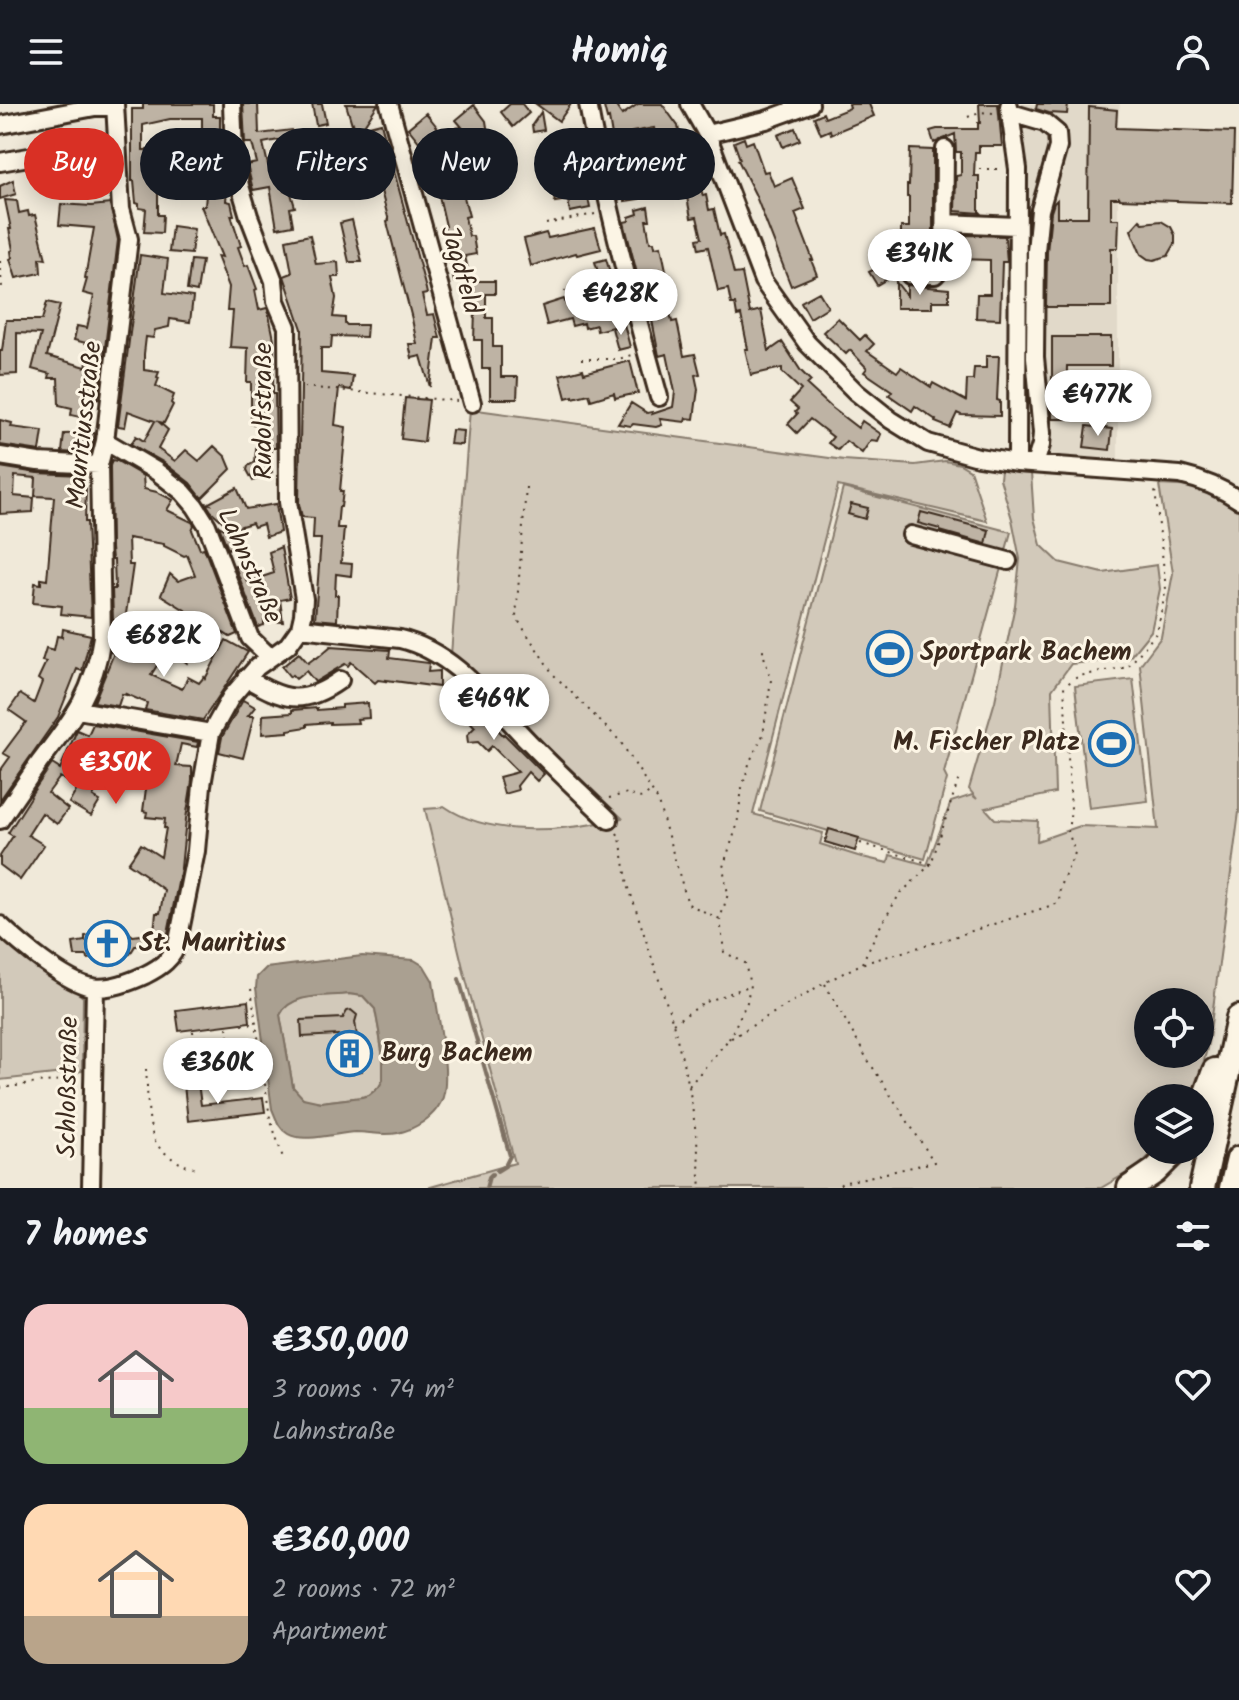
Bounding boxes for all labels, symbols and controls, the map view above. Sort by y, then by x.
text: Homiq [571,24,668,81]
icon: menu [24,30,68,74]
icon: person [1171,30,1215,74]
chip: Buy [24,128,124,200]
chip: Rent [140,128,251,200]
chip: Filters [267,128,396,200]
chip: New [412,128,518,200]
chip: Apartment [534,128,715,200]
street label: Jagdfeld [427,221,493,320]
pin: €341K [864,229,976,297]
text: €341K [886,234,954,276]
pin: €428K [565,269,677,337]
text: €428K [583,274,659,316]
street label: Mauritiusstraße [55,339,115,511]
street label: Rudolfstraße [243,342,285,480]
pin: €477K [1042,370,1154,438]
text: €477K [1063,375,1133,417]
street label: Lahnstraße [205,501,293,631]
pin: €682K [108,611,220,679]
text: €682K [126,616,202,658]
sports icon: Sportpark Bachem [865,629,913,677]
place label: Sportpark Bachem [920,632,1132,674]
pin: €469K [438,674,550,742]
text: €469K [457,679,531,721]
sports icon: M. Fischer Platz [1087,719,1135,767]
place label: M. Fischer Platz [893,722,1080,764]
pin: €350K [60,738,172,806]
text: €350K [80,743,152,785]
church icon: St. Mauritius [84,920,132,968]
place label: St. Mauritius [139,923,286,965]
map controls [1134,988,1214,1164]
button: locate [1134,988,1214,1068]
street label: Schloßstraße [47,1016,91,1158]
building icon: Burg Bachem [326,1030,374,1078]
place label: Burg Bachem [381,1033,533,1075]
pin: €360K [162,1038,274,1106]
text: €360K [181,1043,255,1085]
button: layers [1134,1084,1214,1164]
text: 7 homes [24,1209,148,1263]
icon: filters [1171,1214,1215,1258]
text: €350,000 [272,1315,408,1369]
icon: home [88,1336,184,1432]
icon: heart [1171,1362,1215,1406]
text: 3 rooms · 74 m² [272,1369,454,1411]
text: Lahnstraße [272,1411,395,1453]
text: €360,000 [272,1515,409,1569]
icon: home [88,1536,184,1632]
icon: heart [1171,1562,1215,1606]
text: 2 rooms · 72 m² [272,1569,455,1611]
text: Apartment [272,1611,387,1653]

